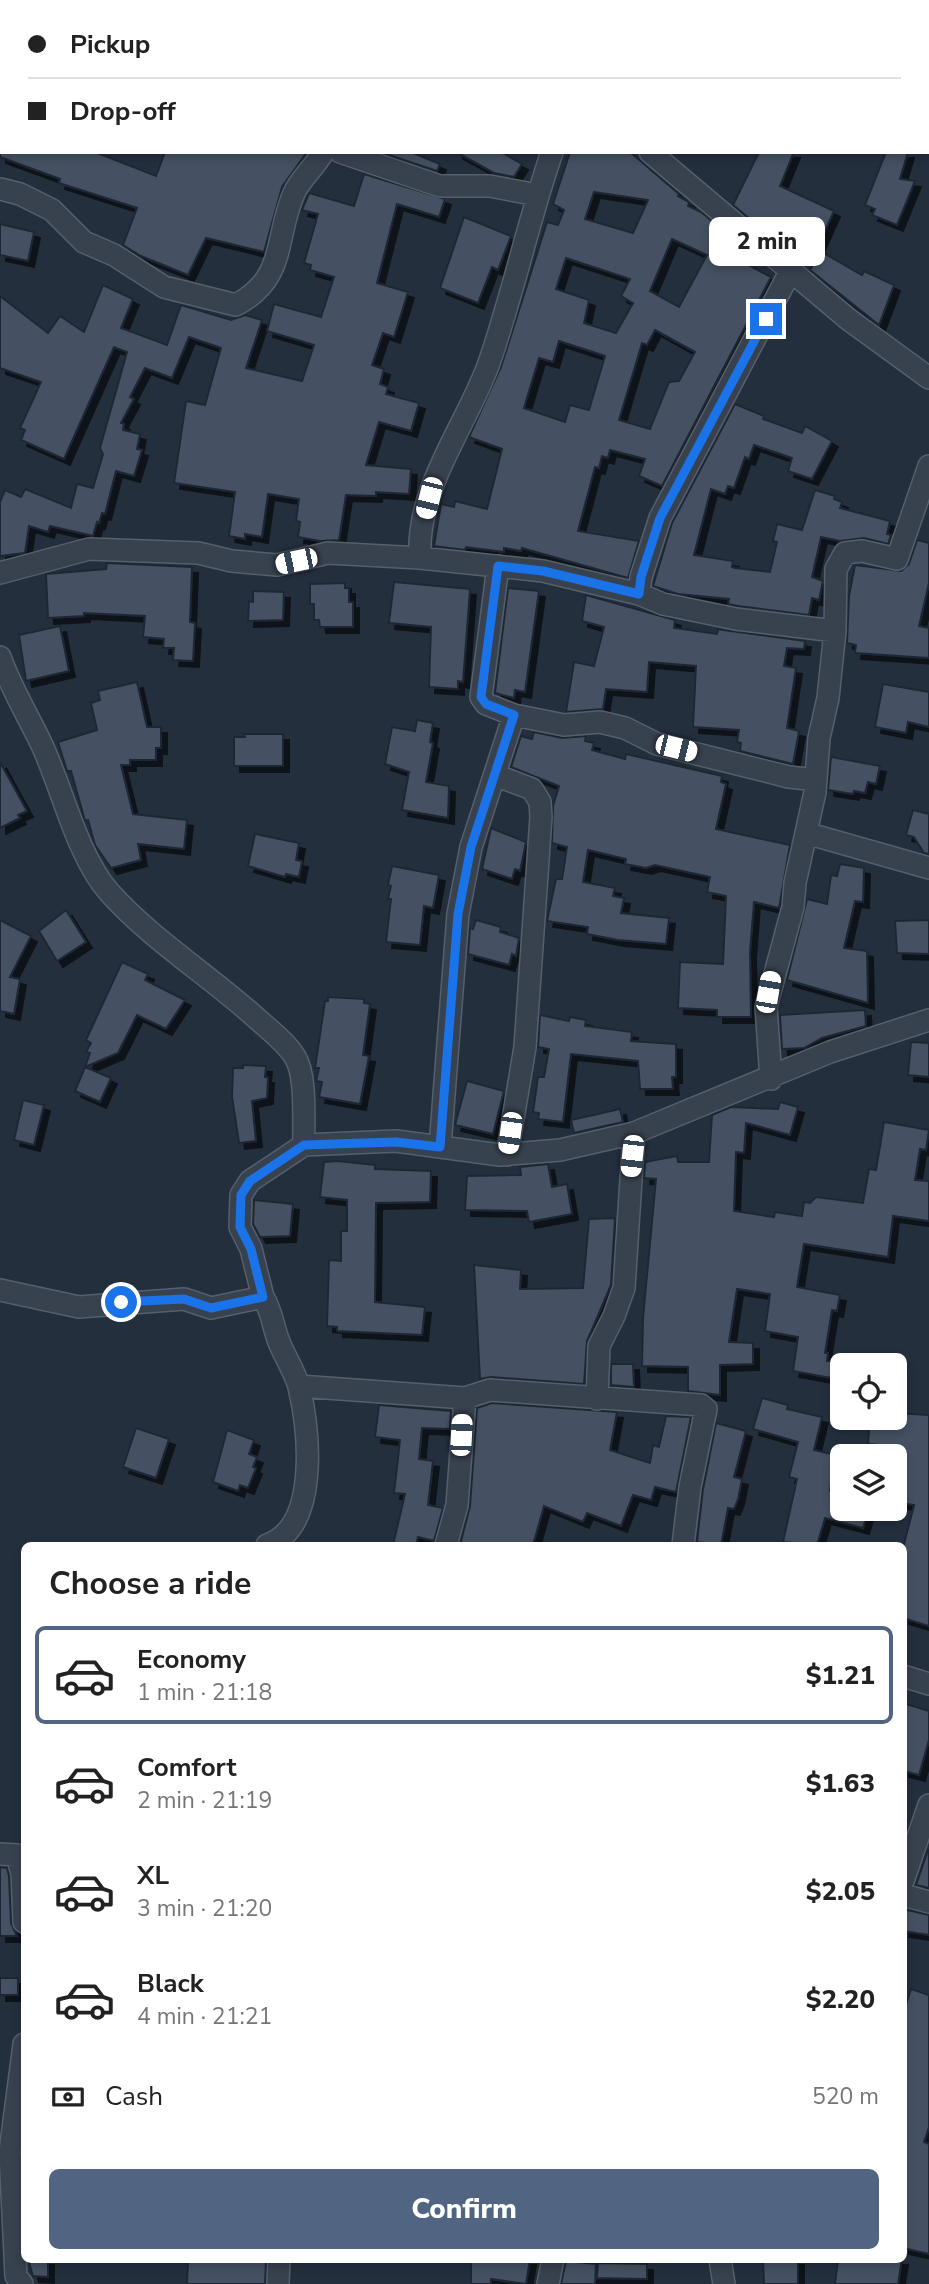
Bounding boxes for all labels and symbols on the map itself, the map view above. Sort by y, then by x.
callout: 2 min [708,218,824,266]
route end [750,303,782,335]
car [414,475,445,521]
car [274,546,319,576]
car [654,733,699,763]
car [755,969,782,1015]
car [497,1111,524,1155]
car [620,1134,645,1178]
route start [105,1286,137,1318]
car [450,1413,473,1457]

